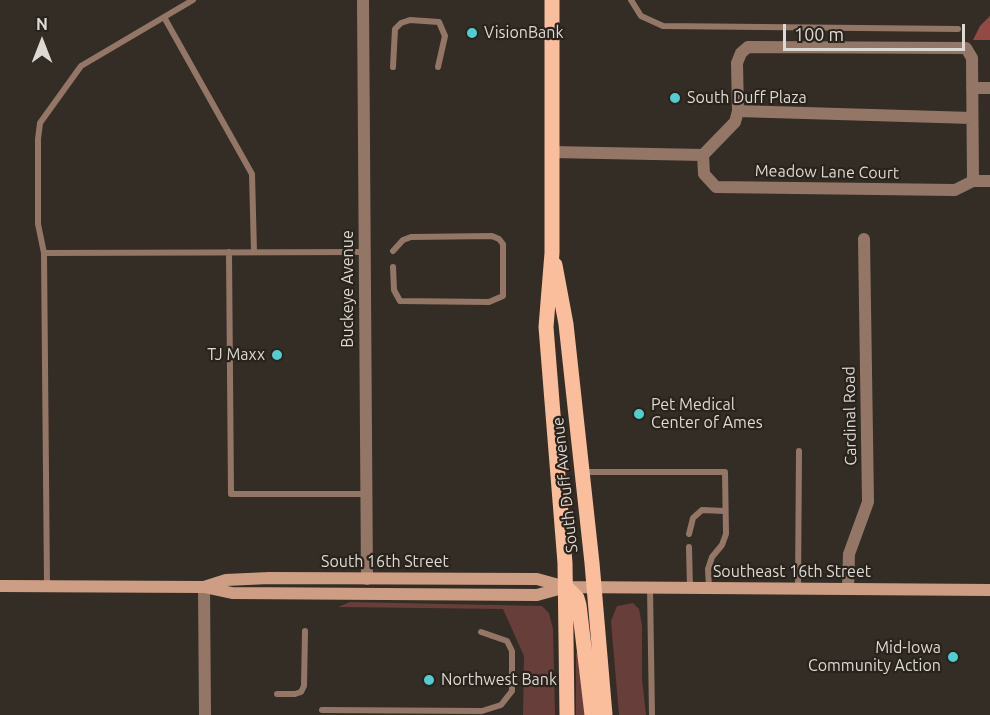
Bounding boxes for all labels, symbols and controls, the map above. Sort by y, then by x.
north arrow [12,12,72,72]
scale bar [786,12,968,50]
text: N [36,15,48,33]
place label: VisionBank [484,23,563,43]
text: 100 m [794,24,844,44]
marker: VisionBank [465,26,479,40]
place label: South Duff Plaza [687,88,807,108]
marker: South Duff Plaza [668,91,682,105]
street label: Meadow Lane Court [755,161,899,183]
street label: Buckeye Avenue [338,230,358,348]
place label: TJ Maxx [207,345,265,365]
marker: TJ Maxx [270,348,284,362]
street label: Cardinal Road [840,366,860,466]
place label: Pet Medical Center of Ames [651,395,763,433]
marker: Pet Medical Center of Ames [632,407,646,421]
street label: South Duff Avenue [548,416,582,554]
street label: South 16th Street [321,552,449,572]
street label: Southeast 16th Street [713,562,871,582]
place label: Mid-Iowa Community Action [808,638,941,676]
marker: Mid-Iowa Community Action [946,650,960,664]
place label: Northwest Bank [441,670,557,690]
marker: Northwest Bank [422,673,436,687]

